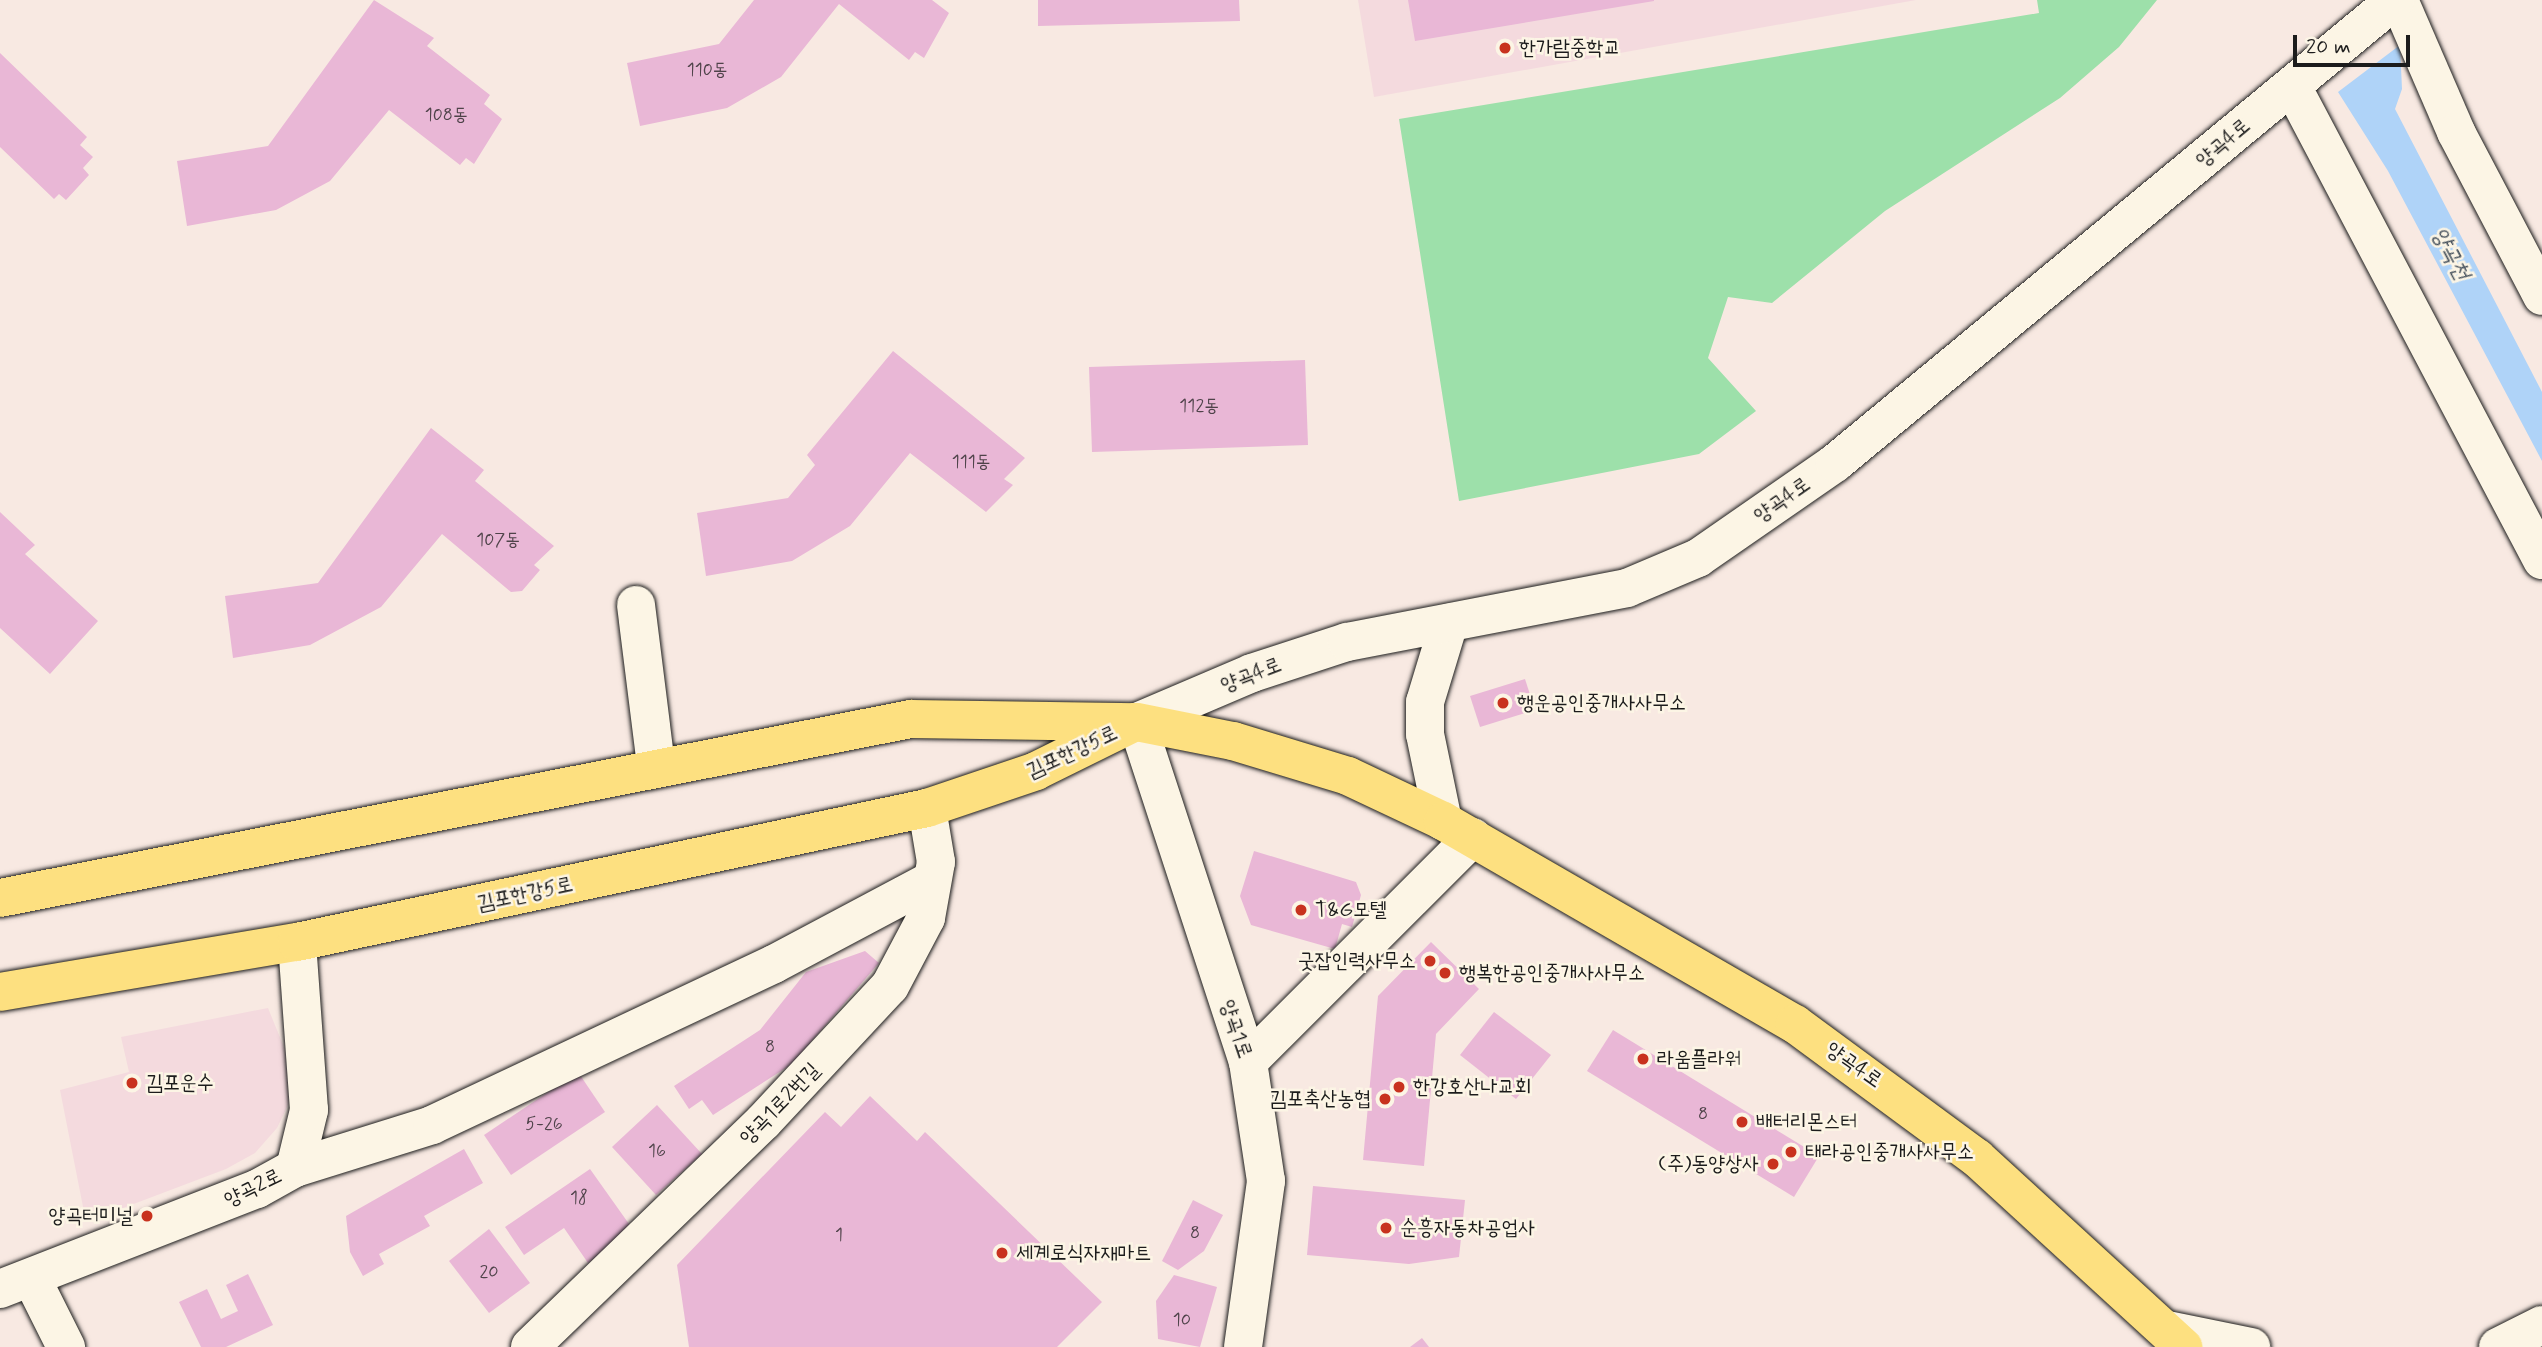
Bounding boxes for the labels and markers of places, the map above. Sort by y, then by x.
place label: 한가람중학교 [1519,35,1620,61]
marker: 한가람중학교 [1497,40,1513,56]
place label: 행운공인중개사사무소 [1517,690,1686,716]
marker: 행운공인중개사사무소 [1495,695,1511,711]
place label: T&G모텔 [1315,897,1387,923]
marker: T&G모텔 [1293,902,1309,918]
place label: 굿잡인력사무소 [1298,948,1416,974]
marker: 굿잡인력사무소 [1422,953,1438,969]
place label: 행복한공인중개사사무소 [1459,960,1645,986]
marker: 행복한공인중개사사무소 [1437,965,1453,981]
place label: 라움플라워 [1657,1046,1741,1072]
marker: 라움플라워 [1635,1051,1651,1067]
place label: 김포운수 [146,1070,214,1096]
place label: 한강호산나교회 [1413,1074,1531,1100]
marker: 김포운수 [124,1075,140,1091]
marker: 한강호산나교회 [1391,1079,1407,1095]
place label: 김포축산농협 [1270,1086,1371,1112]
marker: 김포축산농협 [1377,1091,1393,1107]
place label: 배터리몬스터 [1756,1109,1857,1135]
marker: 배터리몬스터 [1734,1114,1750,1130]
place label: 태라공인중개사사무소 [1805,1139,1974,1165]
marker: 태라공인중개사사무소 [1783,1144,1799,1160]
place label: (주)동양상사 [1658,1151,1759,1177]
marker: (주)동양상사 [1765,1156,1781,1172]
place label: 양곡터미널 [49,1203,133,1229]
marker: 양곡터미널 [139,1208,155,1224]
place label: 순흥자동차공업사 [1400,1215,1535,1241]
marker: 순흥자동차공업사 [1378,1220,1394,1236]
place label: 세계로식자재마트 [1016,1240,1151,1266]
marker: 세계로식자재마트 [994,1245,1010,1261]

